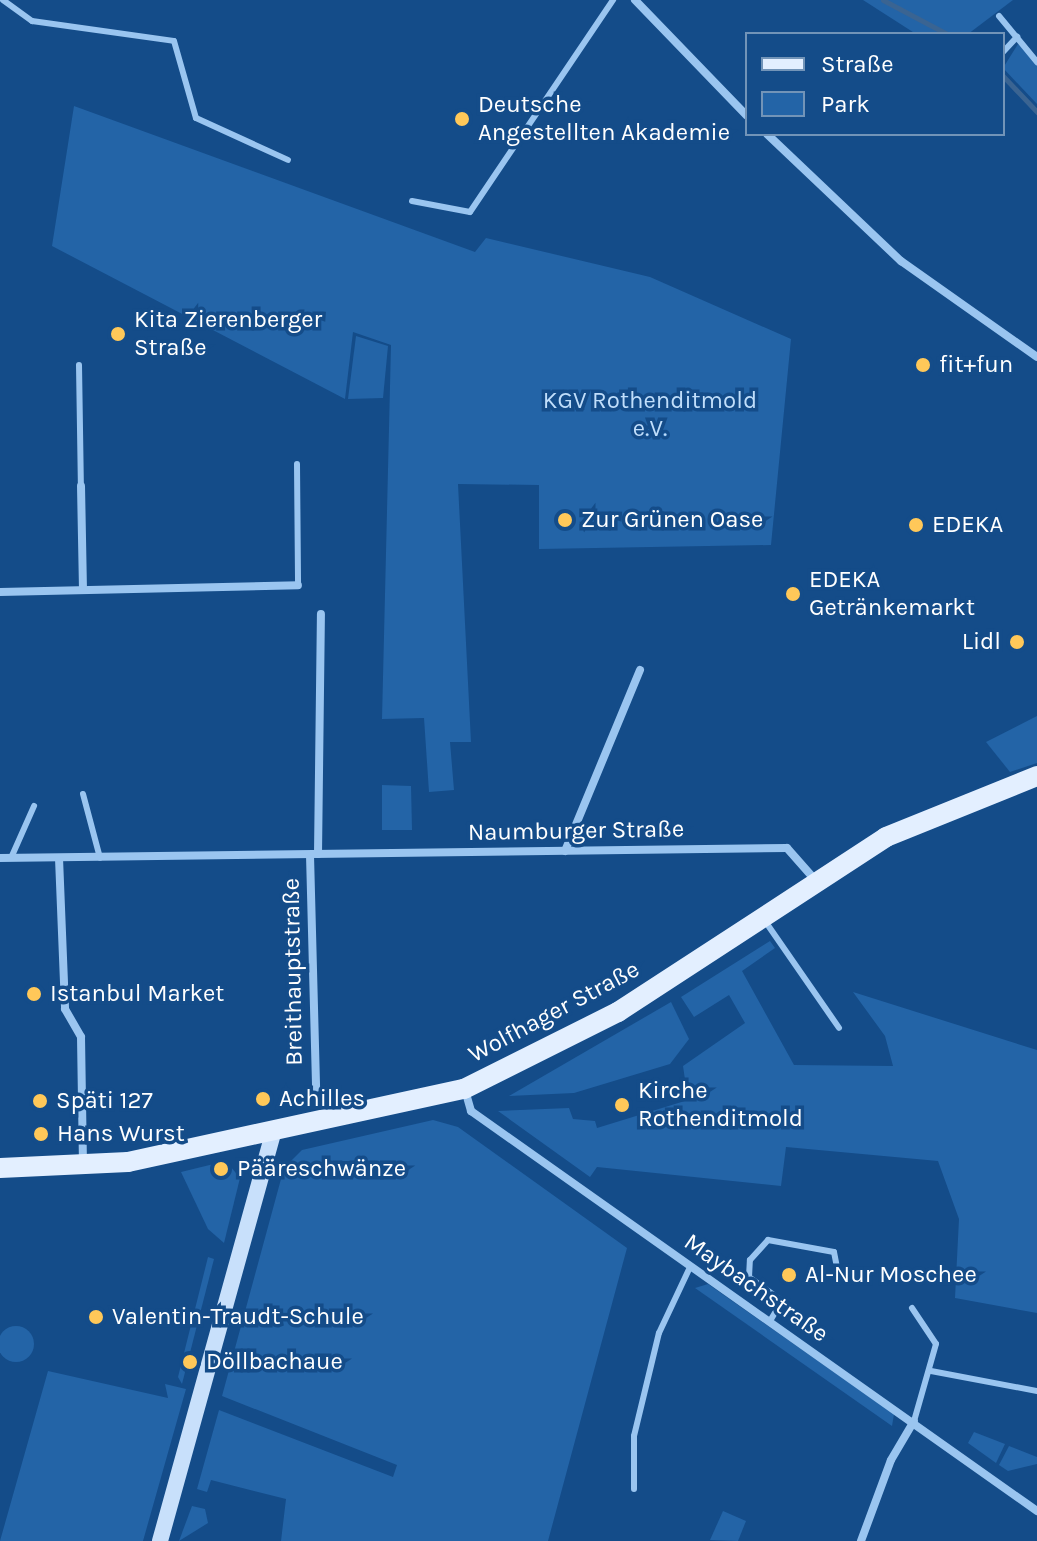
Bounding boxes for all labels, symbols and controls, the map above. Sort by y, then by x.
legend [745,32,1005,136]
text: Straße [821,50,893,78]
text: Park [821,90,870,118]
place label: Deutsche Angestellten Akademie [478,91,730,147]
marker: Deutsche Angestellten Akademie [453,110,471,128]
place label: Kita Zierenberger Straße [134,306,322,362]
marker: Kita Zierenberger Straße [109,325,127,343]
place label: fit+fun [939,351,1013,379]
marker: fit+fun [914,356,932,374]
park label: KGV Rothenditmold e.V. [543,387,757,443]
place label: Zur Grünen Oase [581,506,763,534]
marker: Zur Grünen Oase [556,511,574,529]
place label: EDEKA [932,511,1003,539]
marker: EDEKA [907,516,925,534]
place label: EDEKA Getränkemarkt [809,566,975,622]
marker: EDEKA Getränkemarkt [784,585,802,603]
place label: Lidl [962,628,1001,656]
marker: Lidl [1008,633,1026,651]
street label: Naumburger Straße [468,815,684,847]
street label: Breithauptstraße [277,878,309,1066]
street label: Wolfhager Straße [464,955,644,1069]
place label: Istanbul Market [50,980,224,1008]
marker: Istanbul Market [25,985,43,1003]
place label: Kirche Rothenditmold [638,1077,803,1133]
place label: Achilles [279,1085,365,1113]
place label: Späti 127 [56,1087,153,1115]
marker: Achilles [254,1090,272,1108]
marker: Späti 127 [31,1092,49,1110]
marker: Kirche Rothenditmold [613,1096,631,1114]
place label: Hans Wurst [57,1120,185,1148]
marker: Hans Wurst [32,1125,50,1143]
place label: Pääreschwänze [237,1155,406,1183]
marker: Pääreschwänze [212,1160,230,1178]
street label: Maybachstraße [678,1228,834,1348]
place label: Al-Nur Moschee [805,1261,977,1289]
marker: Al-Nur Moschee [780,1266,798,1284]
place label: Valentin-Traudt-Schule [112,1303,364,1331]
marker: Valentin-Traudt-Schule [87,1308,105,1326]
place label: Döllbachaue [206,1348,343,1376]
marker: Döllbachaue [181,1353,199,1371]

